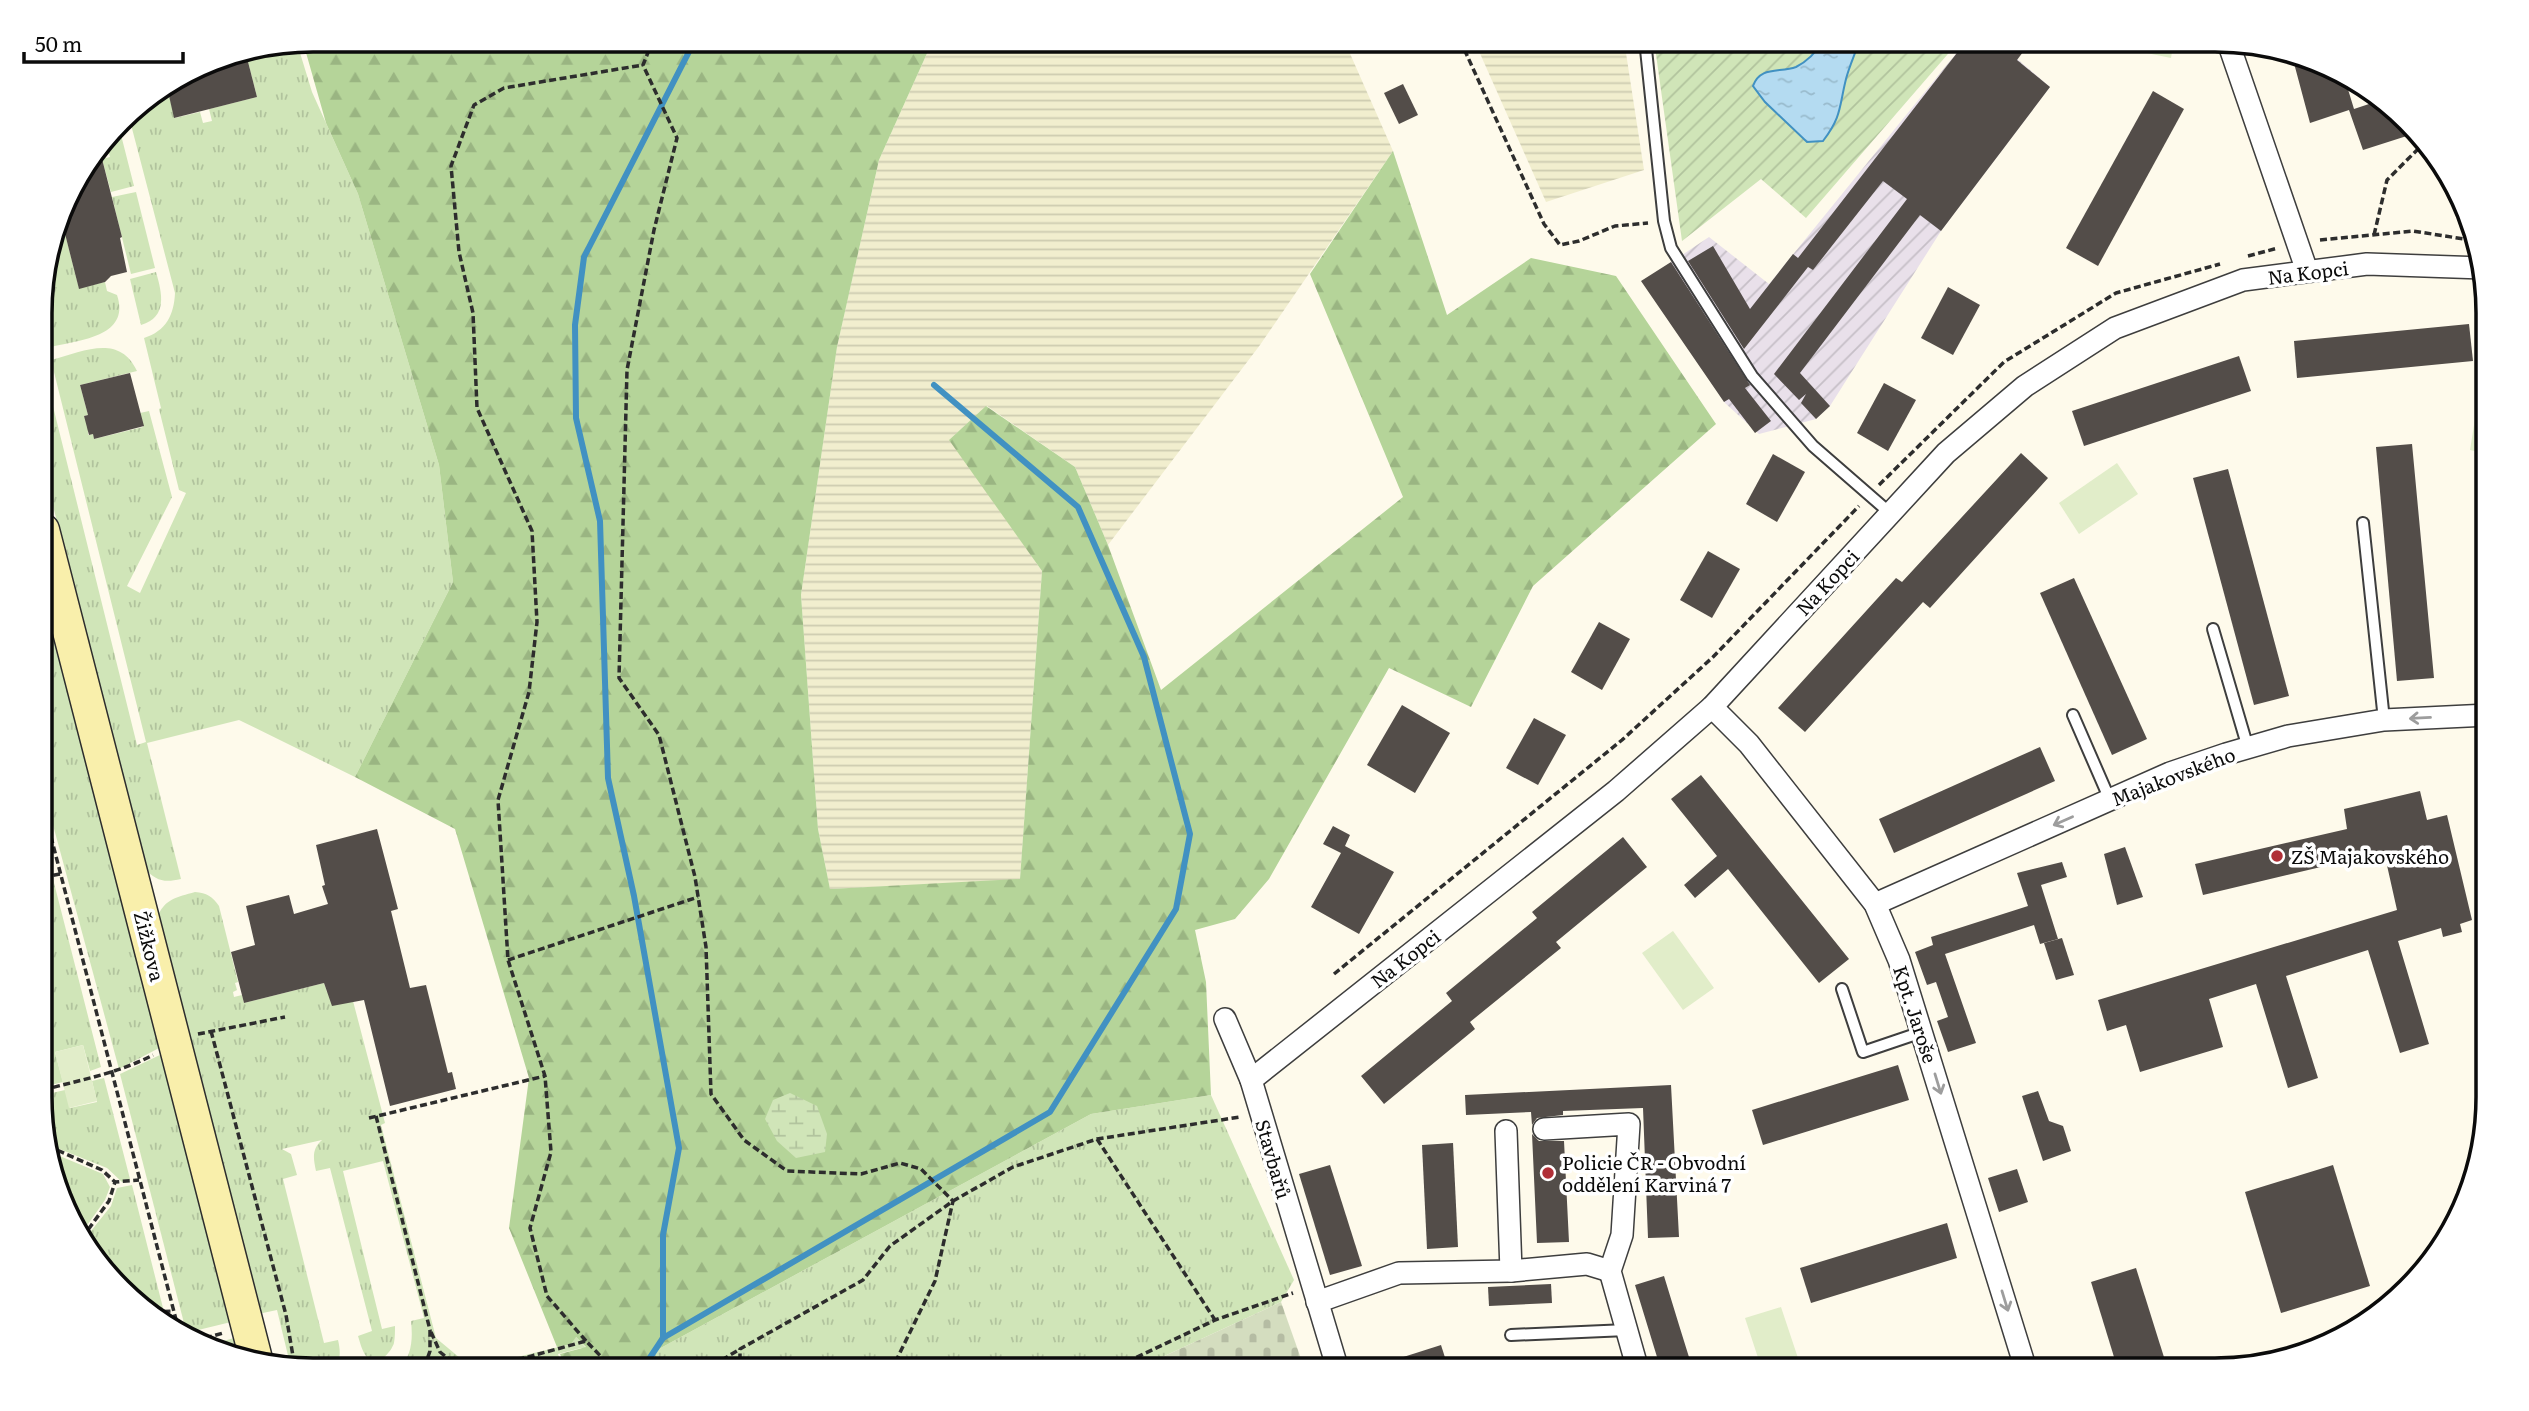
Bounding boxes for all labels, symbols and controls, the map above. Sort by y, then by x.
scale bar [24,21,184,65]
text: 50 m [35,27,82,58]
street label: Na Kopci [2266,253,2350,291]
street label: Na Kopci [1789,543,1865,621]
one-way arrow [2409,712,2432,725]
street label: Majakovského [2107,740,2239,812]
one-way arrow [2053,815,2074,828]
place label: ZŠ Majakovského [2291,842,2449,870]
marker: ZŠ Majakovského [2269,848,2285,864]
street label: Žižkova [128,908,172,985]
street label: Na Kopci [1364,922,1446,994]
street label: Kpt. Jaroše [1887,961,1945,1067]
one-way arrow [1932,1073,1945,1095]
street label: Stavbařů [1249,1116,1299,1202]
place label: Policie ČR - Obvodní oddělení Karviná 7 [1562,1148,1746,1198]
marker: Policie ČR - Obvodní oddělení Karviná 7 [1540,1165,1556,1181]
one-way arrow [2000,1290,2012,1312]

